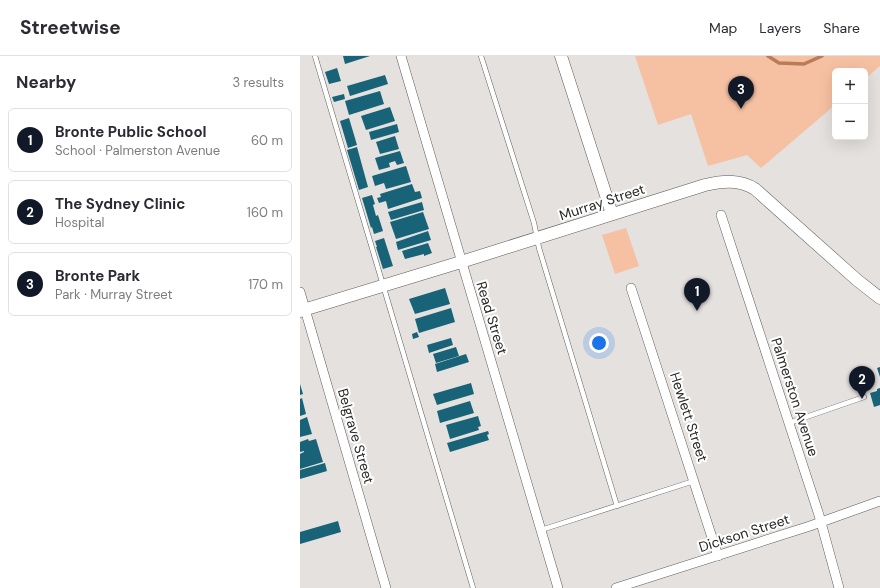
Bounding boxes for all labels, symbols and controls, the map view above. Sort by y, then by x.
text: Streetwise [20,15,121,40]
text: Map [709,19,737,37]
text: Layers [759,19,801,37]
text: Share [823,19,860,37]
map controls [832,68,868,140]
button: + [832,68,868,104]
text: Nearby [16,71,76,93]
text: 3 results [232,74,284,91]
pin: 3 [728,76,754,109]
button: − [832,104,868,140]
text: Bronte Public School [55,122,207,142]
text: 1 [28,132,32,149]
text: 60 m [251,132,283,149]
text: School · Palmerston Avenue [55,142,220,159]
street label: Murray Street [557,180,647,224]
text: The Sydney Clinic [55,194,185,214]
text: 2 [26,204,34,221]
text: 160 m [247,204,283,221]
text: Hospital [55,214,104,231]
text: Bronte Park [55,266,140,286]
text: 3 [26,276,34,293]
text: 170 m [248,276,283,293]
pin: 1 [684,278,710,311]
street label: Read Street [472,279,512,357]
text: Park · Murray Street [55,286,173,303]
your location [589,333,609,353]
street label: Palmerston Avenue [767,335,823,459]
pin: 2 [849,366,875,399]
street label: Hewlett Street [666,370,712,464]
street label: Belgrave Street [334,386,378,486]
street label: Dickson Street [696,510,792,556]

